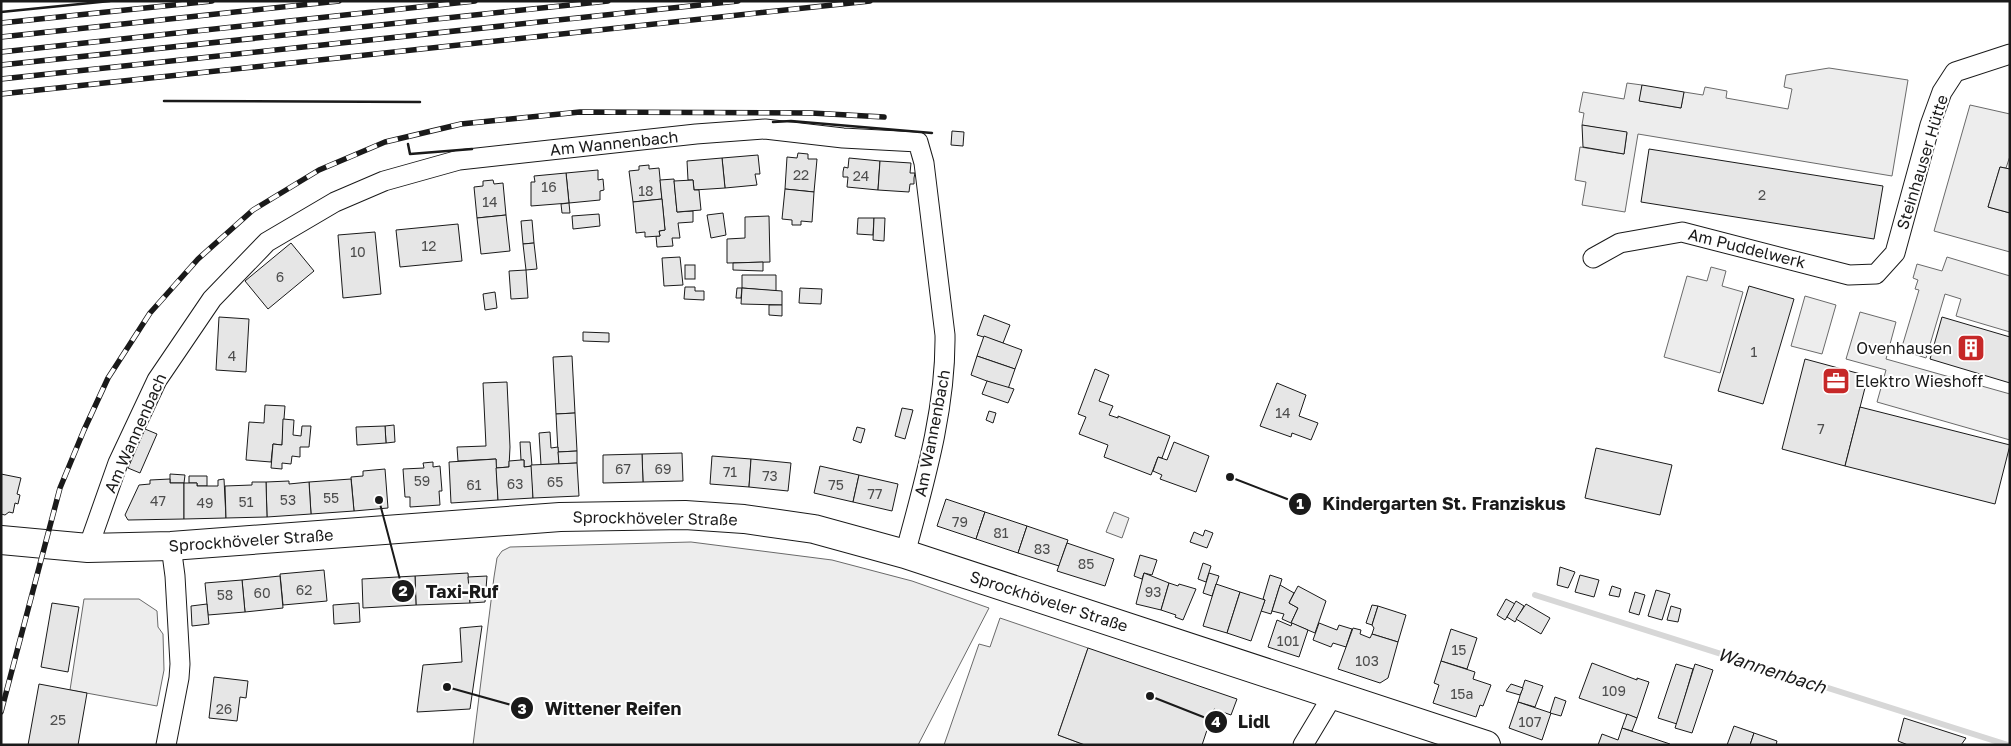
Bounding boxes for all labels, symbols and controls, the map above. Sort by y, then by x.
street label: Steinhauser Hütte [1892,92,1952,232]
street label: Am Wannenbach [549,126,679,160]
house number: 22 [793,166,809,183]
house number: 24 [853,167,869,184]
house number: 16 [541,178,557,195]
house number: 18 [638,182,654,199]
house number: 2 [1758,186,1766,203]
house number: 14 [482,193,498,210]
street label: Am Puddelwerk [1686,224,1808,272]
house number: 12 [422,237,436,254]
house number: 10 [350,243,366,260]
house number: 6 [276,268,284,285]
building icon: Ovenhausen [1956,333,1986,363]
place label: Ovenhausen [1856,338,1952,358]
house number: 1 [1751,343,1758,360]
house number: 4 [228,347,236,364]
office icon: Elektro Wieshoff [1821,366,1851,396]
street label: Am Wannenbach [910,368,954,498]
street label: Am Wannenbach [100,370,170,496]
place label: Elektro Wieshoff [1855,371,1983,391]
house number: 14 [1275,404,1291,421]
house number: 7 [1817,420,1825,437]
house number: 67 [615,460,631,477]
house number: 69 [655,460,671,477]
house number: 71 [723,463,737,480]
house number: 73 [762,467,778,484]
house number: 59 [414,472,430,489]
house number: 65 [547,473,563,490]
house number: 63 [507,475,523,492]
house number: 61 [466,476,482,493]
house number: 75 [828,476,844,493]
house number: 77 [868,485,882,502]
callout: Kindergarten St. Franziskus [1288,487,1576,520]
house number: 55 [323,489,339,506]
house number: 53 [280,491,296,508]
house number: 47 [150,492,166,509]
text: Kindergarten St. Franziskus [1322,492,1566,514]
house number: 51 [239,493,254,510]
house number: 49 [196,494,214,511]
text: 1 [1296,494,1304,512]
street label: Sprockhöveler Straße [572,507,738,529]
house number: 79 [952,513,968,530]
street label: Sprockhöveler Straße [168,524,334,556]
house number: 81 [993,524,1009,541]
house number: 83 [1034,540,1050,557]
house number: 85 [1078,555,1094,572]
street label: Sprockhöveler Straße [967,566,1131,636]
callout: Taxi-Ruf [391,575,508,608]
text: Taxi-Ruf [426,580,499,602]
house number: 62 [296,581,312,598]
text: 2 [398,581,408,599]
house number: 93 [1145,583,1161,600]
house number: 60 [253,584,271,601]
house number: 58 [217,586,233,603]
house number: 101 [1277,632,1299,649]
house number: 15 [1452,641,1466,658]
water label: Wannenbach [1715,642,1830,698]
house number: 103 [1355,652,1379,669]
house number: 109 [1602,682,1626,699]
house number: 15a [1451,685,1473,702]
callout: Wittener Reifen [509,692,691,725]
text: Wittener Reifen [545,697,681,719]
text: 3 [517,699,527,717]
house number: 26 [216,700,232,717]
callout: Lidl [1203,705,1281,738]
text: Lidl [1238,710,1270,732]
house number: 25 [50,711,66,728]
text: 4 [1211,712,1221,730]
house number: 107 [1519,713,1541,730]

